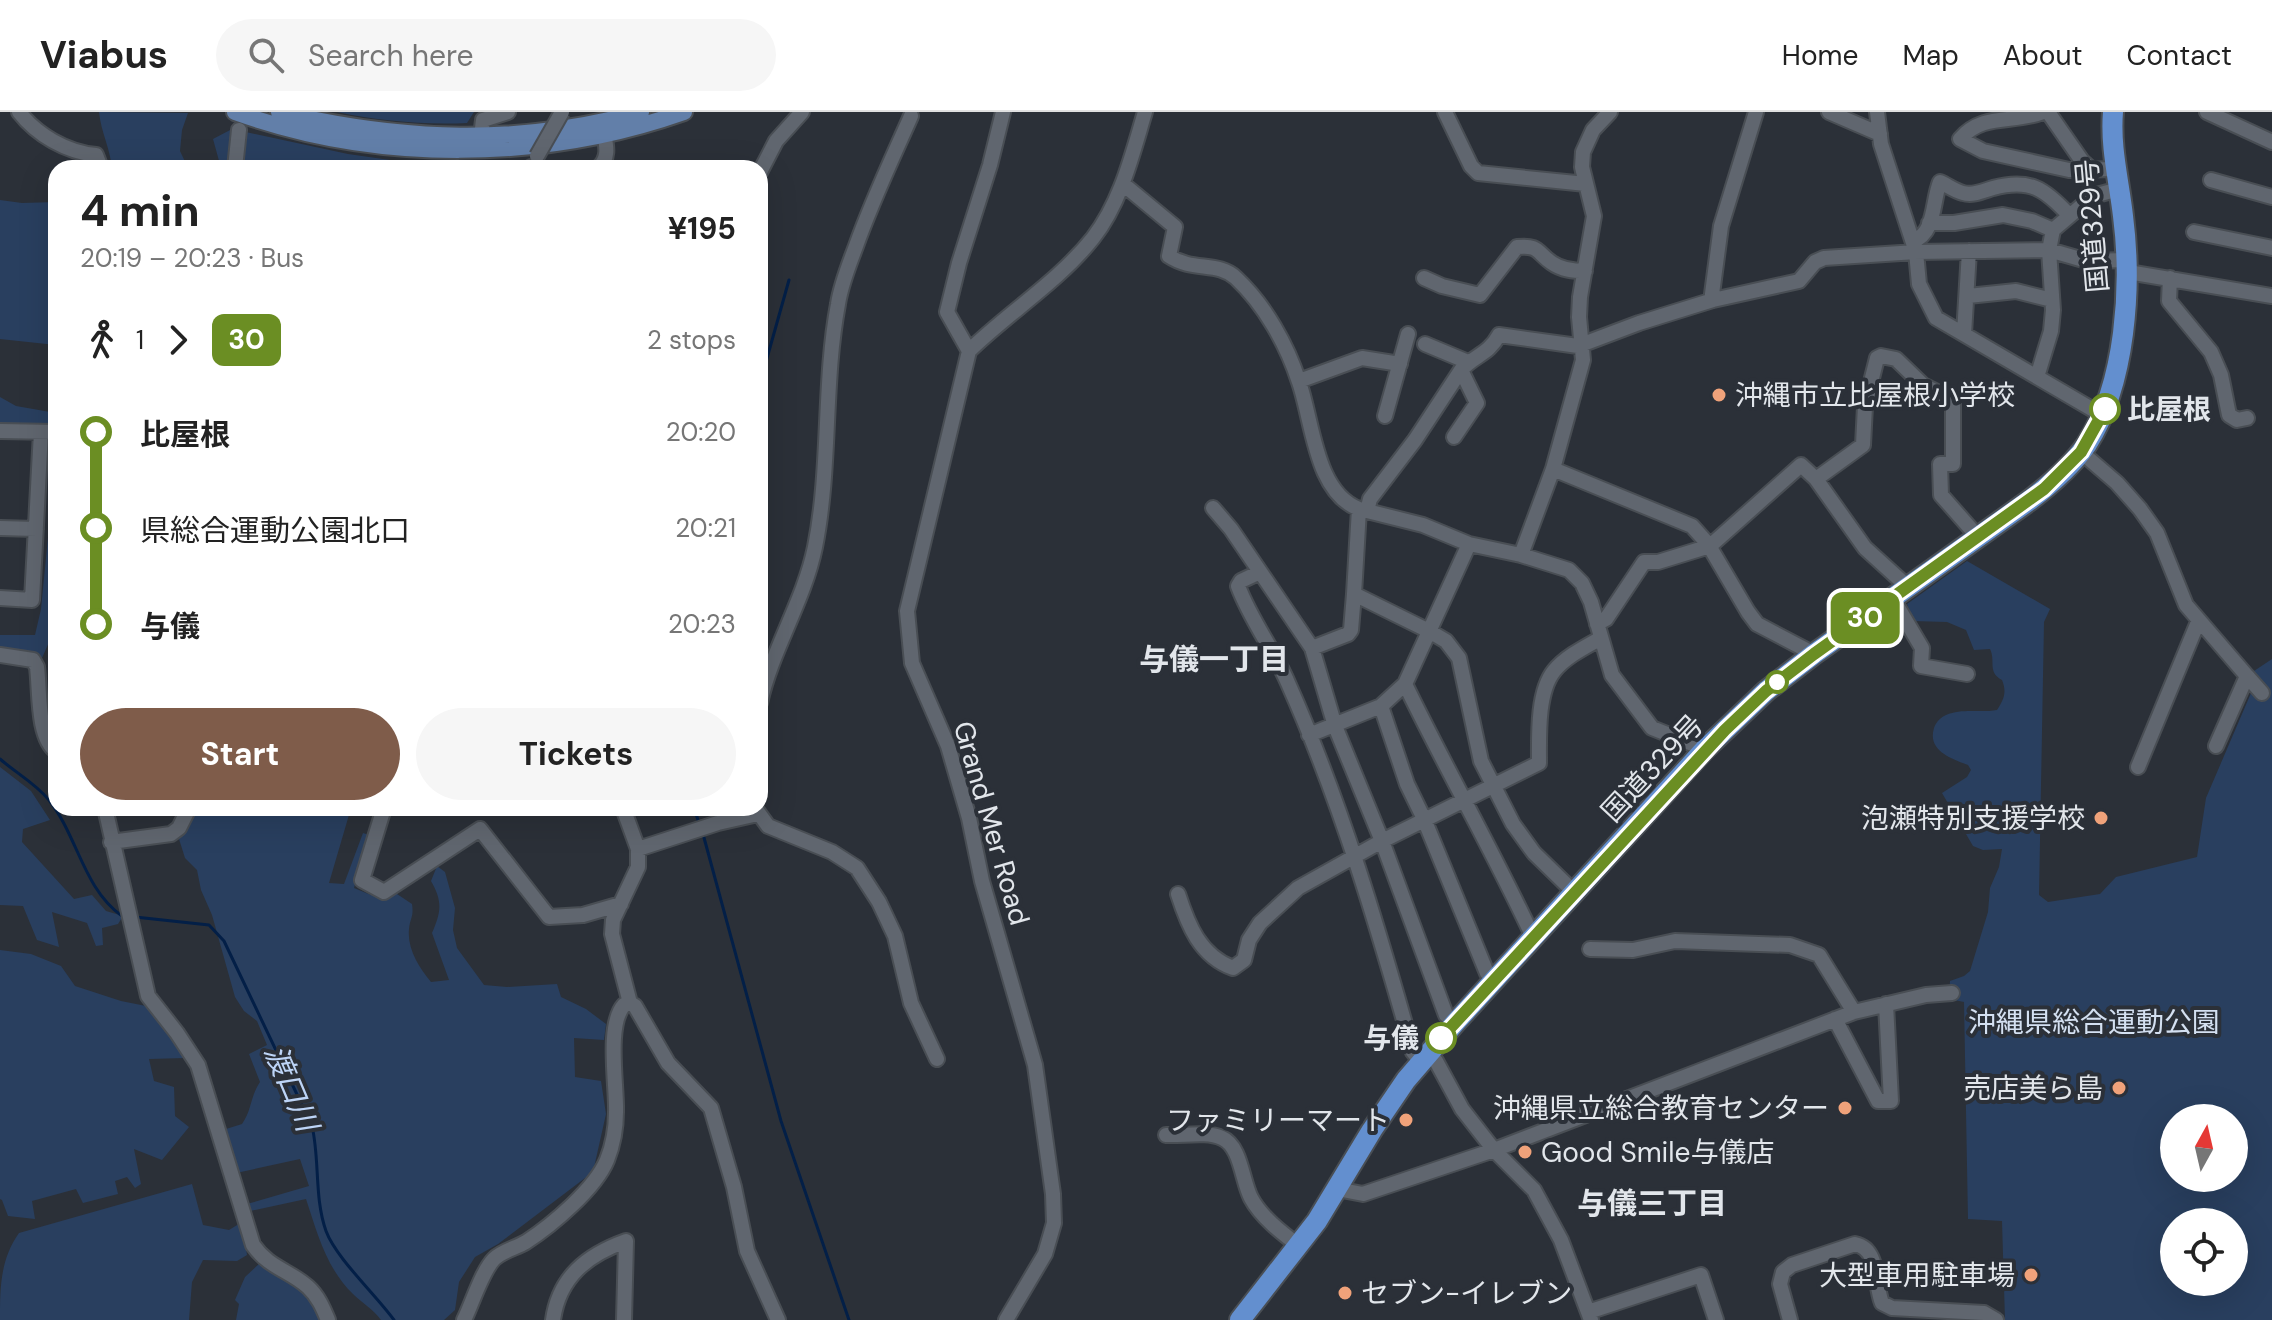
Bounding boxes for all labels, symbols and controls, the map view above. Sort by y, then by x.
search box [216,19,776,91]
text: Viabus [40,30,168,80]
icon: search [244,33,288,77]
text: Search here [308,36,474,75]
text: Home [1782,37,1858,74]
text: Map [1902,37,1959,74]
text: About [2003,37,2082,74]
text: Contact [2126,37,2232,74]
street label: 国道329号 [2068,158,2117,294]
text: 4 min [80,182,200,240]
text: ¥195 [668,209,736,248]
text: 20:19 – 20:23 · Bus [80,241,304,275]
icon: walk [80,318,124,362]
icon: forward [156,318,200,362]
text: 30 [228,321,265,358]
text: 1 [136,323,144,357]
text: 2 stops [647,323,736,357]
place label: 沖縄市立比屋根小学校 [1735,377,2015,414]
marker: 沖縄市立比屋根小学校 [1710,386,1728,404]
place label: 比屋根 [2127,391,2211,428]
marker: 比屋根 [2090,394,2120,424]
text: 比屋根 [140,415,230,454]
text: 20:20 [666,415,736,449]
text: 県総合運動公園北口 [140,511,410,550]
text: 20:21 [675,511,736,545]
line badge: 30 [1829,592,1901,644]
text: 30 [1847,599,1883,636]
text: 与儀 [140,607,200,646]
text: 20:23 [668,607,736,641]
district label: 与儀一丁目 [1139,640,1289,679]
unlabelled marker [1766,671,1788,693]
street label: 国道329号 [1593,707,1712,830]
button: Start [80,708,400,800]
button: Tickets [416,708,736,800]
street label: Grand Mer Road [945,717,1038,929]
place label: 泡瀬特別支援学校 [1861,800,2085,837]
marker: 泡瀬特別支援学校 [2092,809,2110,827]
park label: 沖縄県総合運動公園 [1968,1004,2220,1041]
place label: 与儀 [1363,1020,1419,1057]
marker: 与儀 [1426,1023,1456,1053]
water label: 渡口川 [256,1039,328,1140]
place label: 売店美ら島 [1963,1070,2103,1107]
marker: 売店美ら島 [2110,1079,2128,1097]
place label: 沖縄県立総合教育センター [1493,1090,1829,1127]
marker: 沖縄県立総合教育センター [1836,1099,1854,1117]
place label: ファミリーマート [1166,1102,1390,1139]
north arrow [2160,1104,2248,1192]
map controls [2160,1104,2248,1296]
marker: ファミリーマート [1397,1111,1415,1129]
place label: Good Smile与儀店 [1541,1134,1775,1171]
marker: Good Smile与儀店 [1516,1143,1534,1161]
district label: 与儀三丁目 [1577,1184,1727,1223]
button: locate [2160,1208,2248,1296]
place label: 大型車用駐車場 [1819,1257,2015,1294]
marker: 大型車用駐車場 [2022,1266,2040,1284]
place label: セブン-イレブン [1361,1275,1572,1312]
marker: セブン-イレブン [1336,1284,1354,1302]

